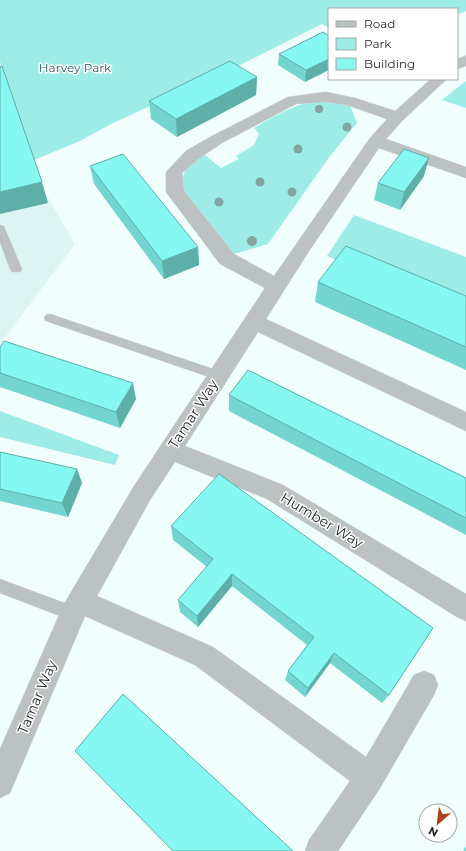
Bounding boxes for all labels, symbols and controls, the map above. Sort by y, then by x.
legend [328,8,458,80]
text: Road [364,16,395,31]
text: Park [364,36,392,51]
text: Building [364,56,415,71]
park label: Harvey Park [39,60,112,75]
street label: Tamar Way [164,376,222,452]
street label: Humber Way [277,488,367,552]
street label: Tamar Way [13,657,61,737]
north arrow [418,803,458,843]
text: N [426,824,441,840]

